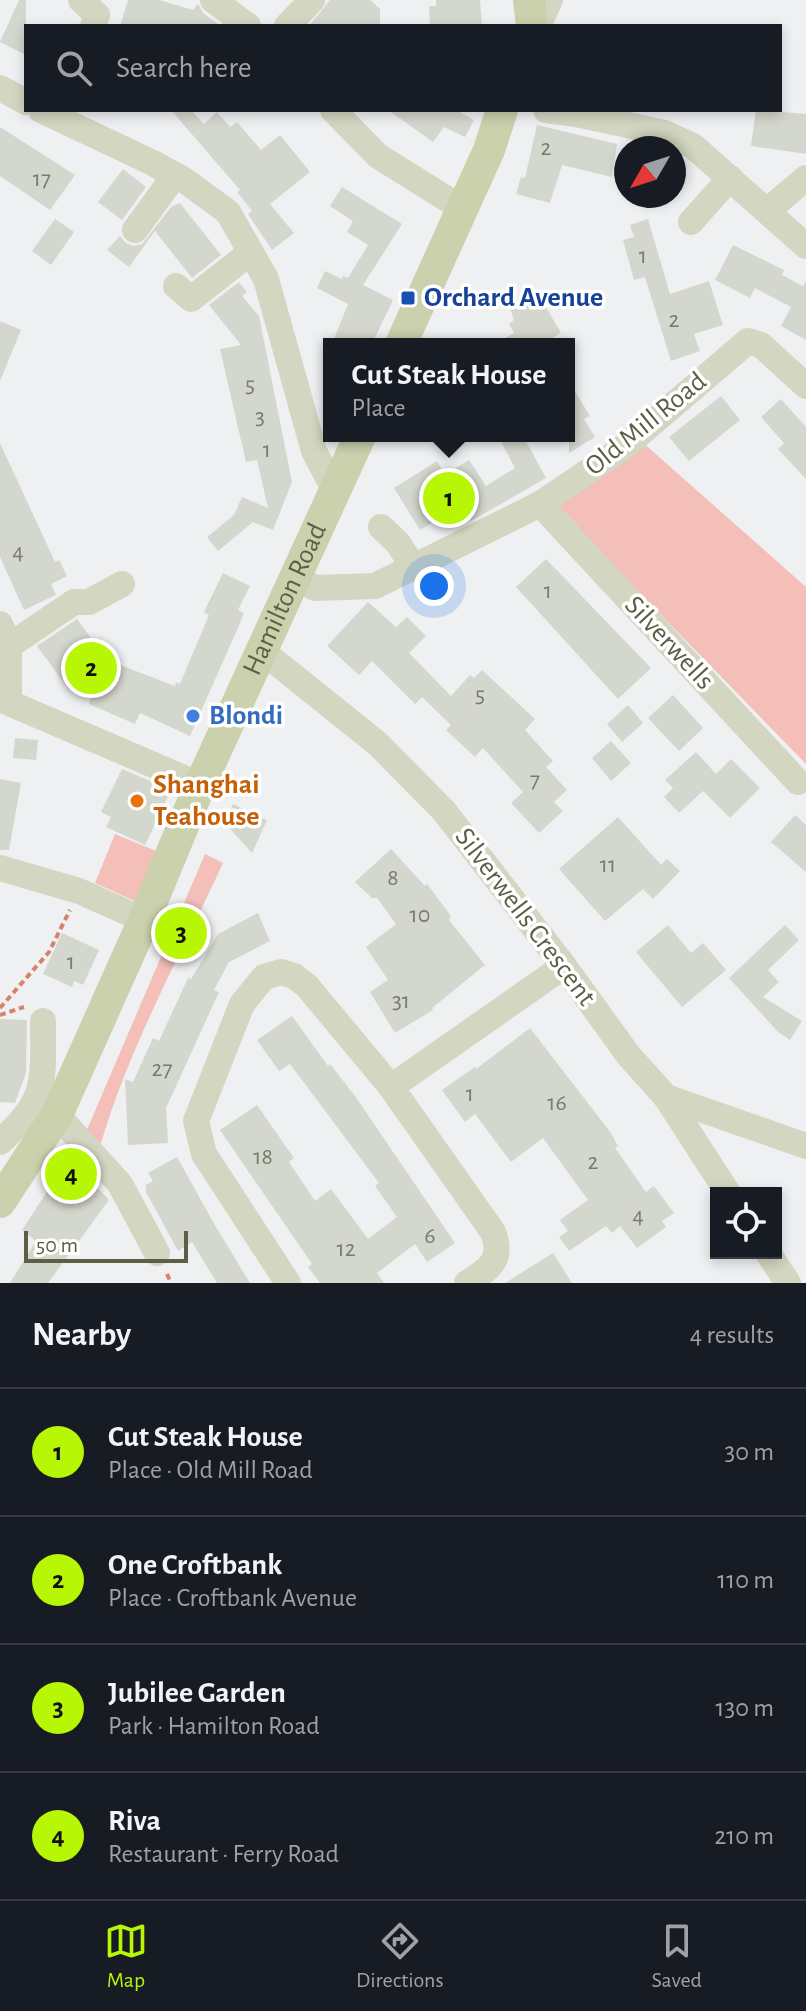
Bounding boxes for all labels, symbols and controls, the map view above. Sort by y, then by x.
search box [24,24,782,112]
icon: search [52,46,96,90]
text: Search here [116,53,252,83]
house number: 2 [541,136,552,160]
north arrow [614,136,686,208]
house number: 17 [33,167,51,191]
house number: 1 [639,244,647,268]
place label: Orchard Avenue [424,284,603,312]
marker: Orchard Avenue [399,289,417,307]
house number: 2 [669,308,680,332]
popup [323,338,575,442]
text: Cut Steak House [352,360,546,390]
street label: Old Mill Road [580,367,712,481]
house number: 5 [245,373,255,397]
text: Place [352,395,406,421]
house number: 3 [255,405,265,429]
house number: 1 [263,438,271,462]
pin: 1 [423,468,475,528]
street label: Hamilton Road [238,519,332,680]
house number: 4 [12,540,24,564]
your location [414,566,454,606]
house number: 1 [544,579,552,603]
street label: Silverwells [619,591,719,695]
pin: 2 [65,638,117,698]
house number: 5 [475,683,485,707]
place label: Blondi [209,702,283,730]
marker: Blondi [184,707,202,725]
house number: 7 [530,768,540,792]
place label: Shanghai Teahouse [153,771,260,831]
marker: Shanghai Teahouse [128,792,146,810]
street label: Silverwells Crescent [449,823,601,1011]
house number: 11 [600,853,616,877]
house number: 8 [387,866,399,890]
pin: 3 [155,903,207,963]
house number: 10 [410,903,430,927]
house number: 1 [67,950,75,974]
house number: 31 [392,989,410,1013]
house number: 27 [152,1057,172,1081]
house number: 1 [466,1082,474,1106]
house number: 16 [547,1091,567,1115]
pin: 4 [45,1144,97,1204]
house number: 18 [253,1145,273,1169]
house number: 2 [588,1150,599,1174]
map controls [710,1187,782,1259]
button: locate [710,1187,782,1259]
house number: 4 [632,1204,644,1228]
house number: 6 [424,1224,436,1248]
scale bar [24,1227,188,1263]
text: 50 m [36,1234,78,1256]
house number: 12 [336,1237,356,1261]
text: Nearby [32,1318,131,1352]
text: 4 results [690,1322,774,1348]
text: Cut Steak House [108,1422,303,1452]
text: 1 [53,1439,63,1465]
text: 30 m [724,1439,774,1465]
text: Place · Old Mill Road [108,1457,313,1483]
text: One Croftbank [108,1550,282,1580]
text: 2 [52,1567,64,1593]
text: 110 m [717,1567,774,1593]
text: Place · Croftbank Avenue [108,1585,357,1611]
text: Jubilee Garden [108,1678,286,1708]
text: 3 [52,1695,64,1721]
text: 130 m [716,1695,774,1721]
text: Park · Hamilton Road [108,1713,320,1739]
text: Riva [108,1806,161,1836]
text: 4 [51,1823,65,1849]
text: 210 m [714,1823,774,1849]
text: Restaurant · Ferry Road [108,1841,339,1867]
tab: Map [104,1919,148,1993]
tab: Directions [356,1919,444,1993]
tab: Saved [652,1919,702,1993]

